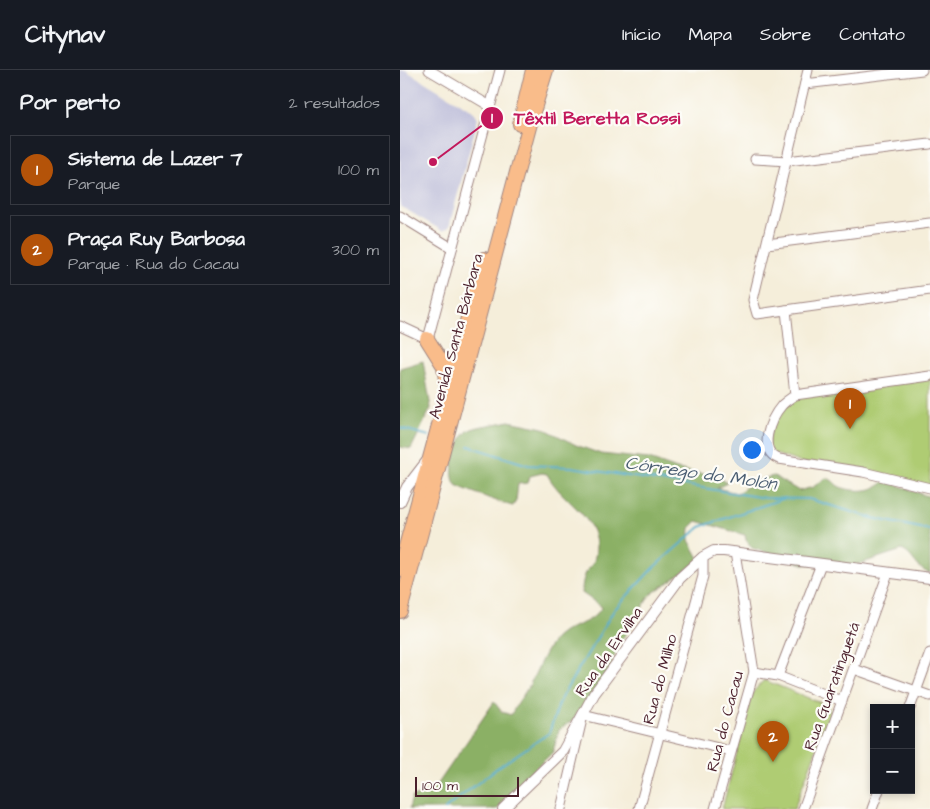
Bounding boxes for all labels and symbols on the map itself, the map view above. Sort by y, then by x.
callout: Têxtil Beretta Rossi [479,101,690,134]
text: Têxtil Beretta Rossi [513,106,680,131]
text: 1 [491,108,493,129]
street label: Avenida Santa Bárbara [423,251,489,421]
pin: 1 [834,388,866,429]
your location [739,437,765,463]
water label: Córrego do Molón [623,450,780,498]
street label: Rua da Ervilha [570,602,648,701]
street label: Rua Guaratinguetá [799,619,866,754]
street label: Rua do Milho [637,632,683,727]
street label: Rua do Cacau [701,668,749,774]
pin: 2 [757,721,789,762]
scale bar [415,774,519,797]

